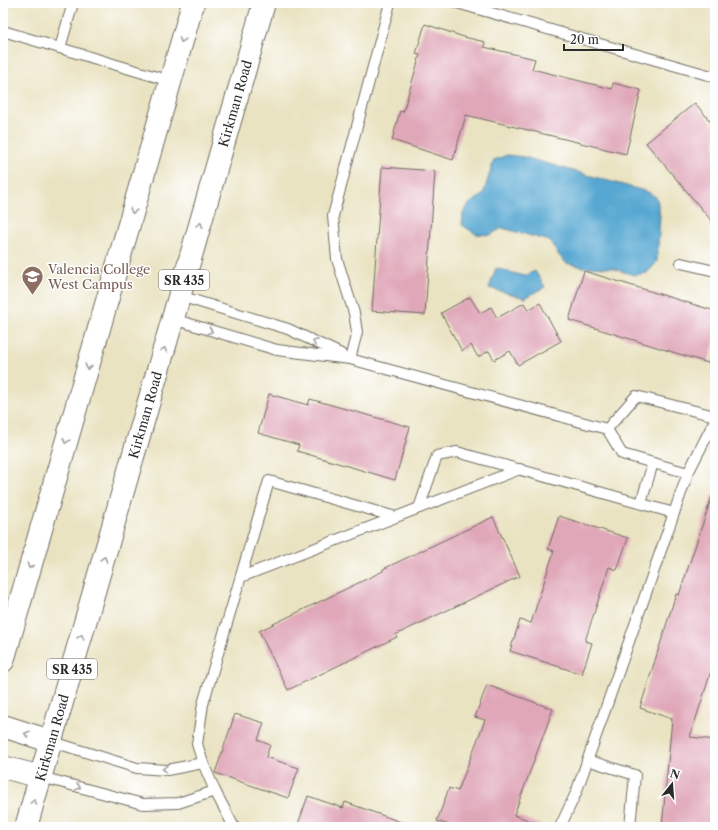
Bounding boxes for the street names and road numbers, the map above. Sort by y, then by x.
street label: Kirkman Road [215,58,255,149]
road number: SR 435 [159,270,209,290]
street label: Kirkman Road [125,369,165,460]
road number: SR 435 [47,659,97,679]
street label: Kirkman Road [32,692,72,783]

